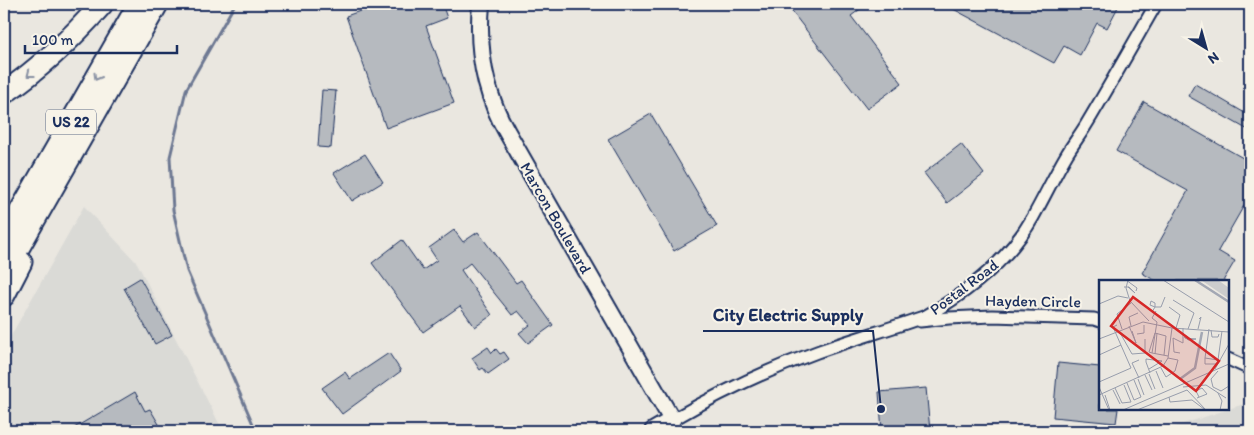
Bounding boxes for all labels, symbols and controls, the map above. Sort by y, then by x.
scale bar [25,22,178,54]
north arrow [1182,22,1232,72]
text: 100 m [32,31,74,49]
text: N [1205,48,1222,68]
one-way arrow [27,69,36,77]
one-way arrow [93,71,103,80]
road number: US 22 [46,110,96,134]
street label: Marcon Boulevard [516,159,596,277]
street label: Postal Road [926,255,1002,319]
inset map [1099,280,1229,410]
street label: Hayden Circle [985,291,1081,311]
callout: City Electric Supply [703,298,873,331]
text: City Electric Supply [713,304,864,326]

